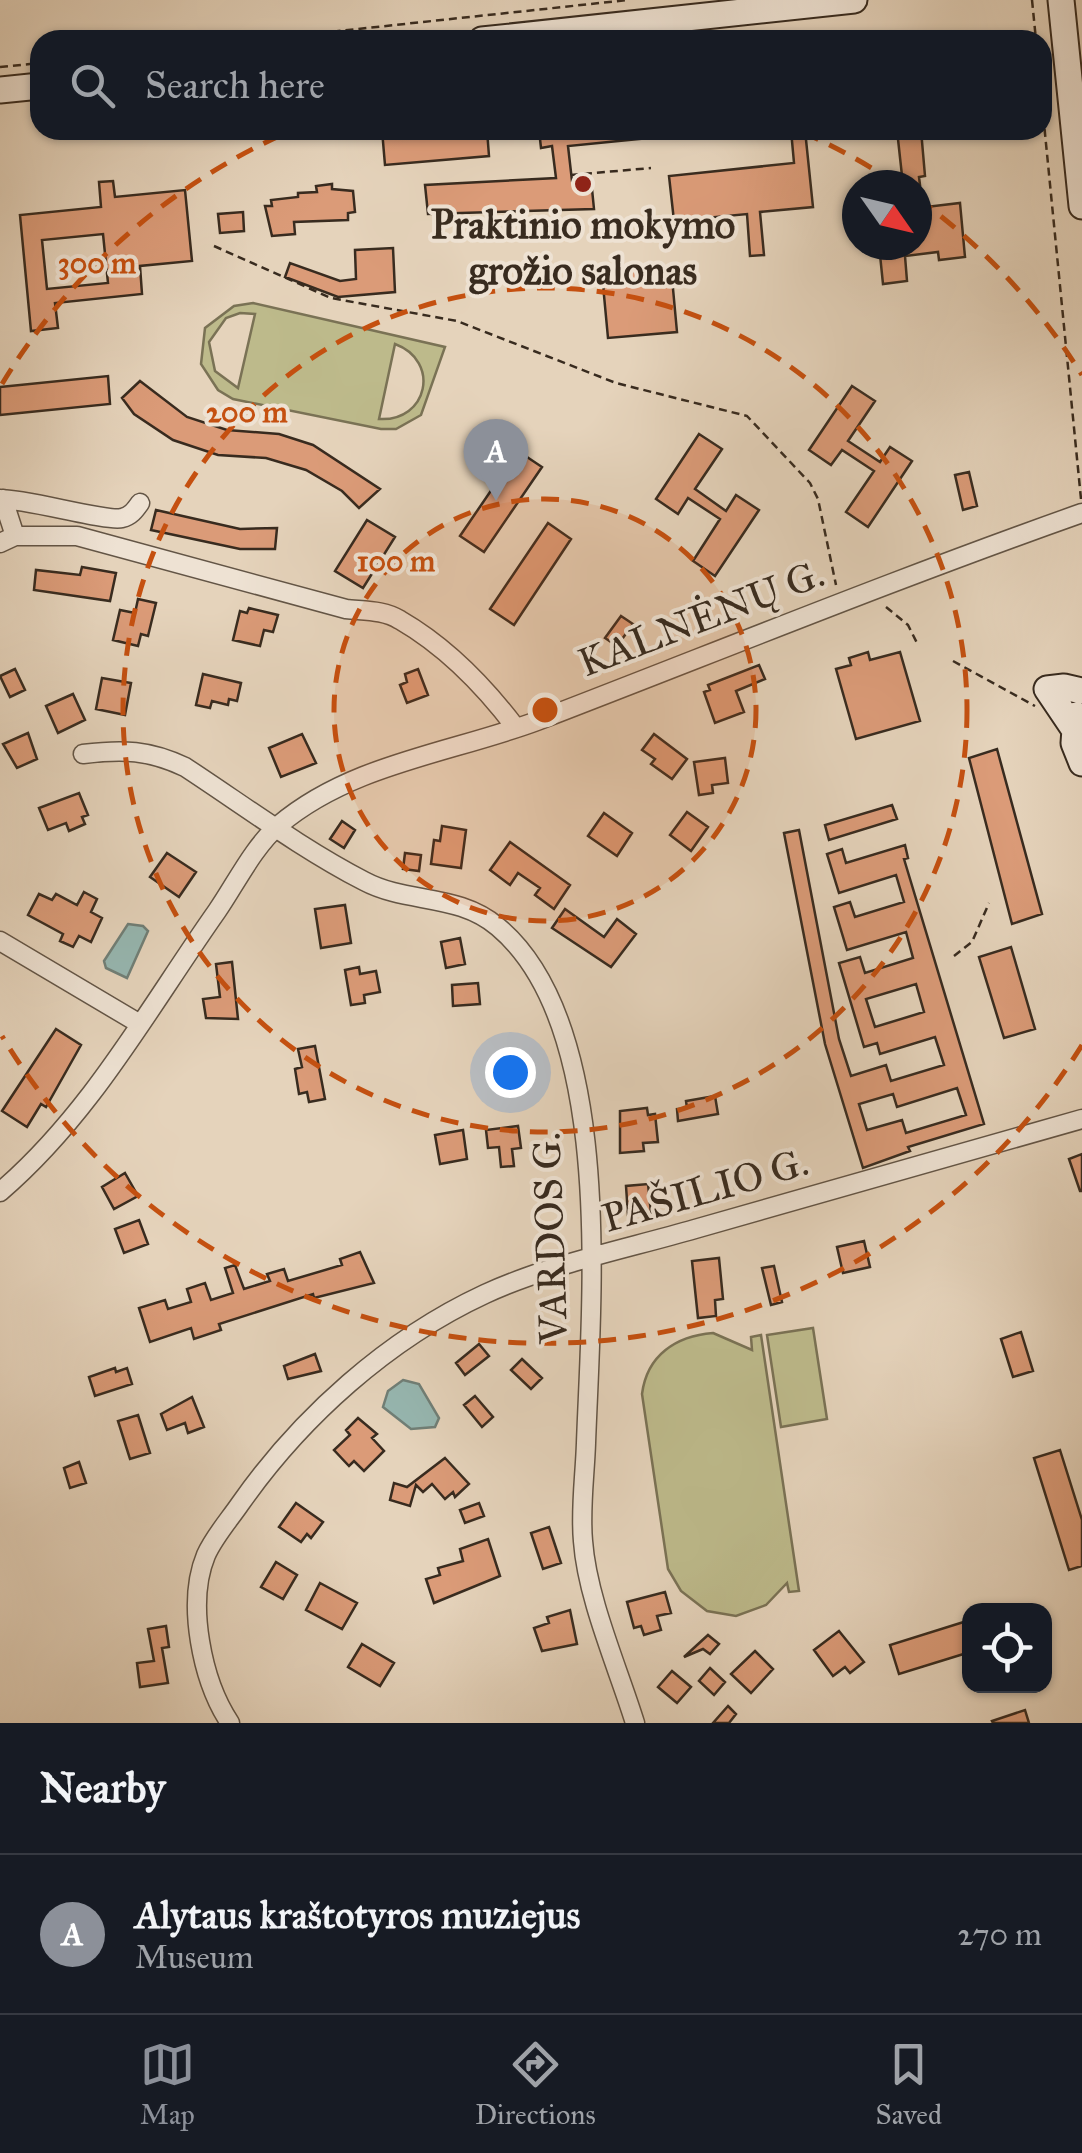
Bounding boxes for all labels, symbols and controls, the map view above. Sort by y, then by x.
search box [30,30,1052,140]
icon: search [65,58,120,113]
text: Search here [145,62,325,108]
north arrow [842,170,932,260]
marker: Praktinio mokymo grožio salonas [572,173,594,195]
place label: Praktinio mokymo grožio salonas [431,200,735,295]
text: 300 m [58,245,137,281]
text: 200 m [206,394,288,430]
pin: A [464,418,528,501]
text: 100 m [357,543,436,579]
street label: KALNĖNŲ G. [571,549,831,687]
centre of rings [527,692,563,728]
your location [485,1047,536,1098]
street label: VARDOS G. [522,1132,578,1345]
street label: PAŠILIO G. [597,1137,813,1243]
map controls [962,1603,1052,1693]
button: locate [962,1603,1052,1693]
text: Nearby [40,1762,165,1814]
text: Alytaus kraštotyros muziejus [135,1892,580,1938]
text: A [62,1915,83,1954]
text: 270 m [958,1915,1042,1954]
text: Museum [135,1938,254,1977]
tab: Map [140,2037,195,2132]
tab: Directions [475,2037,596,2132]
tab: Saved [876,2037,942,2132]

